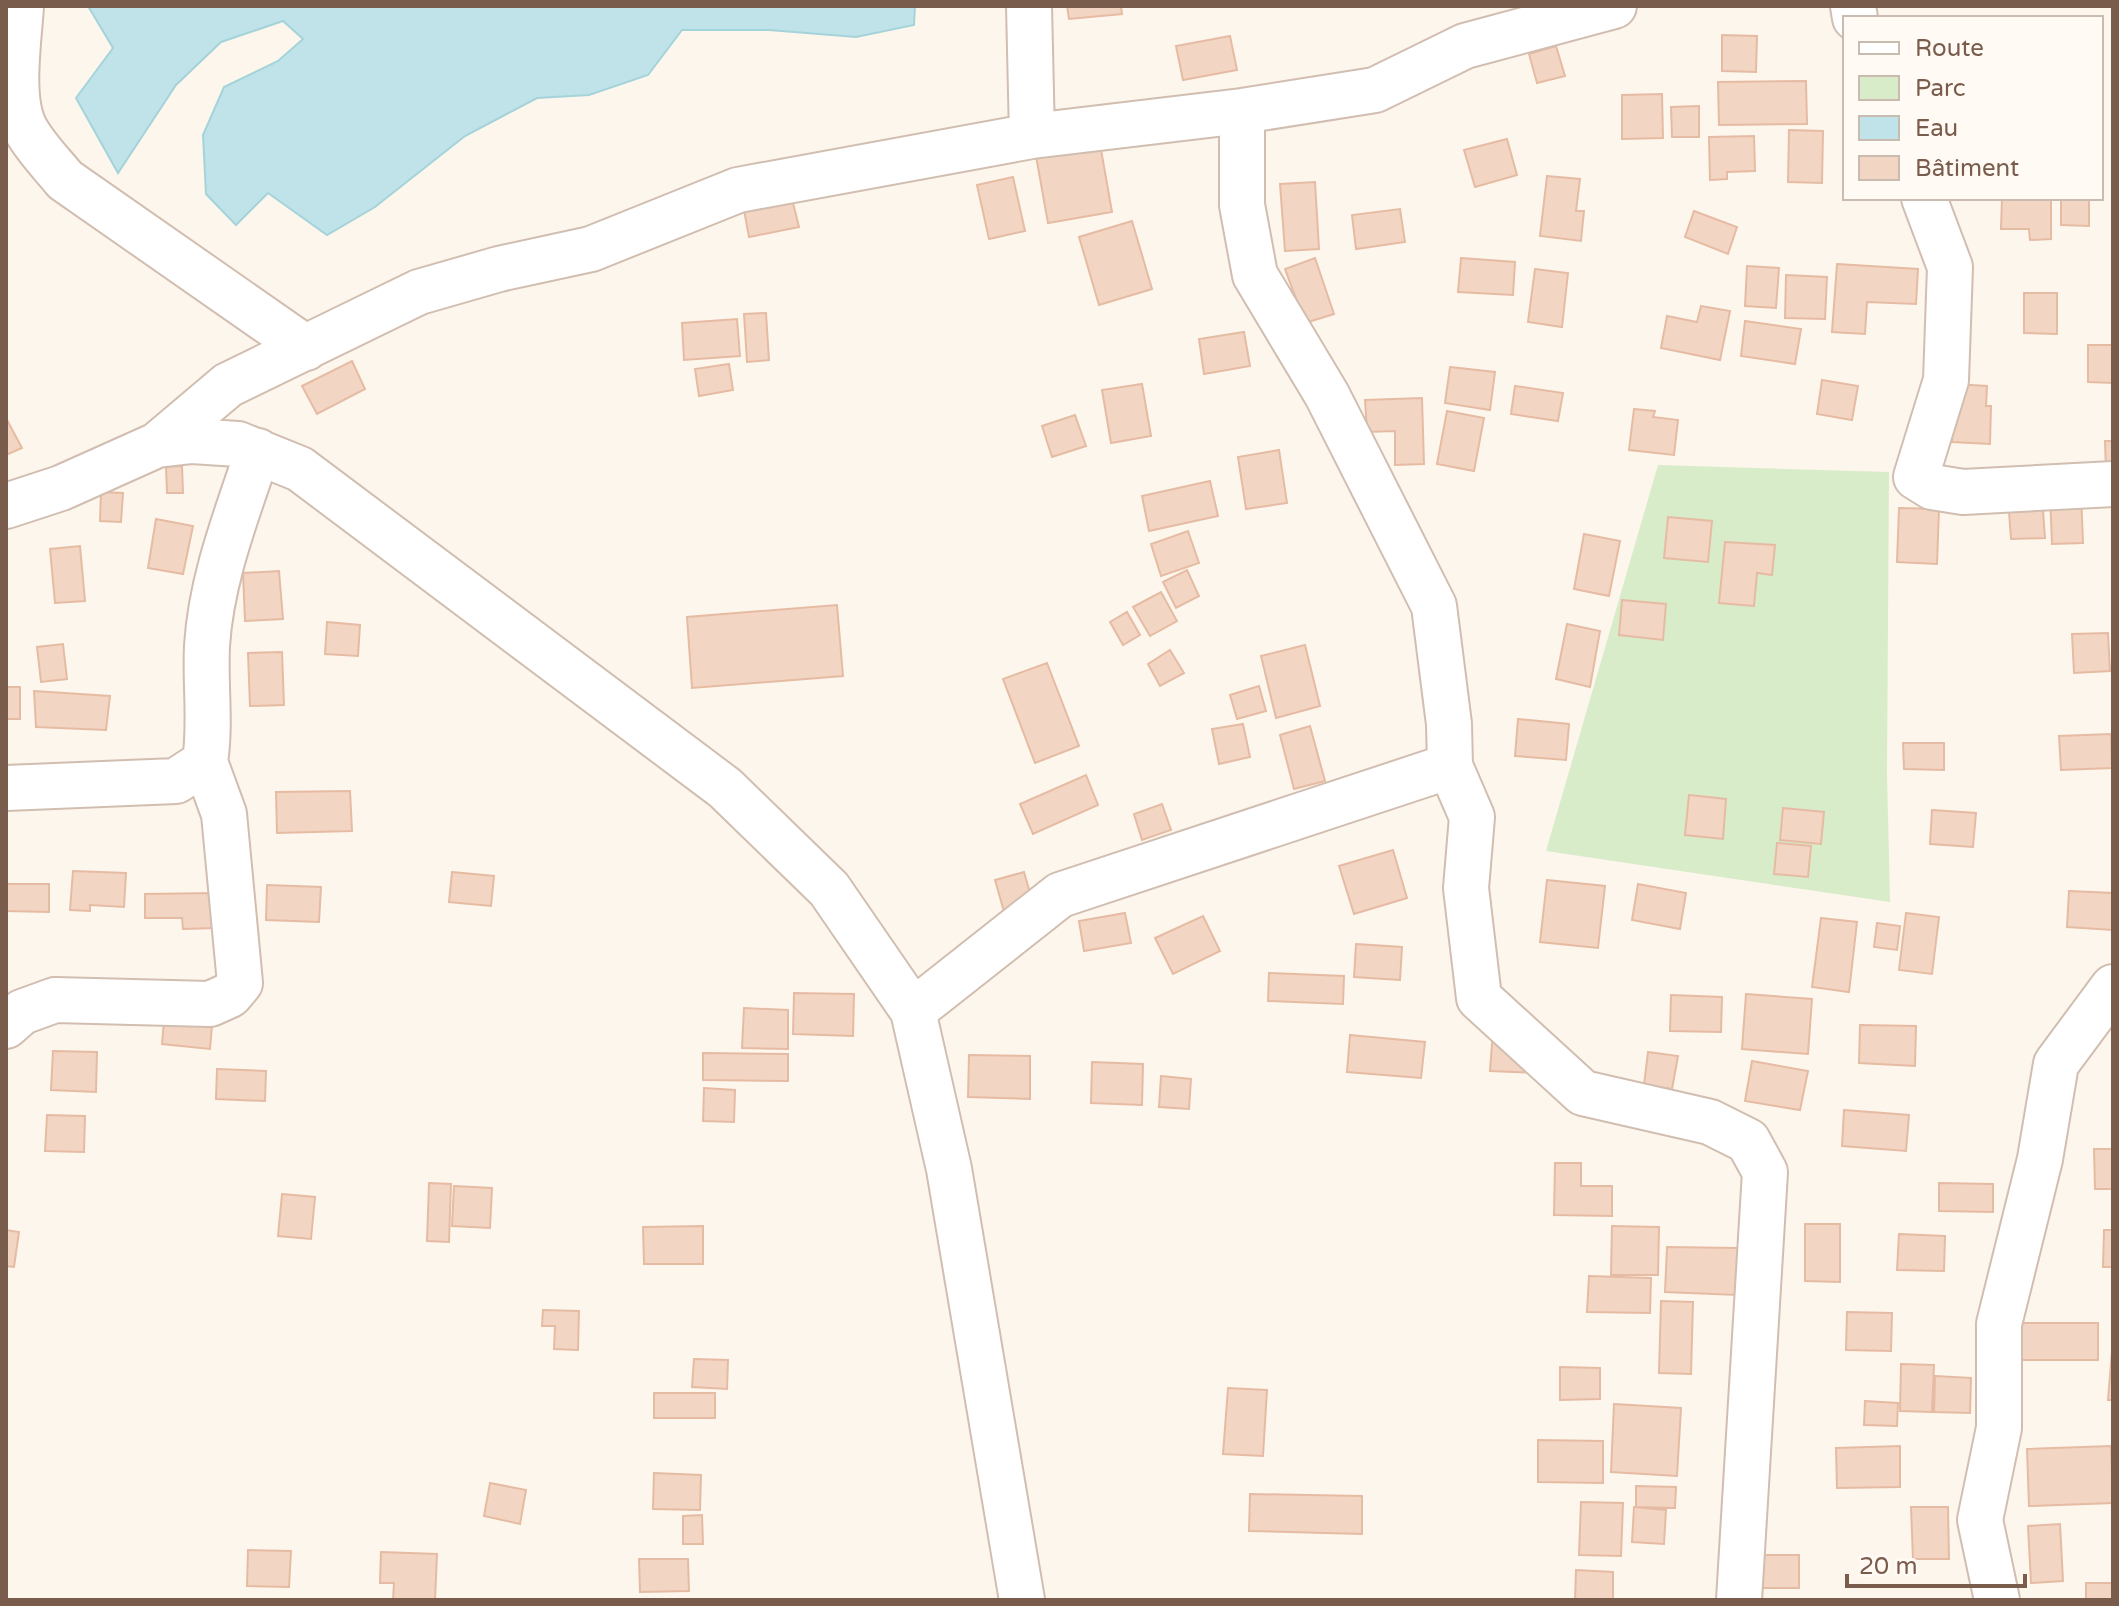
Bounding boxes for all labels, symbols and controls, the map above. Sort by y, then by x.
legend [1843,16,2103,200]
text: Route [1915,34,1984,63]
text: Parc [1915,74,1966,103]
text: Eau [1915,114,1958,143]
text: Bâtiment [1915,154,2019,183]
scale bar [1847,1538,2025,1588]
text: 20 m [1859,1552,1917,1581]

